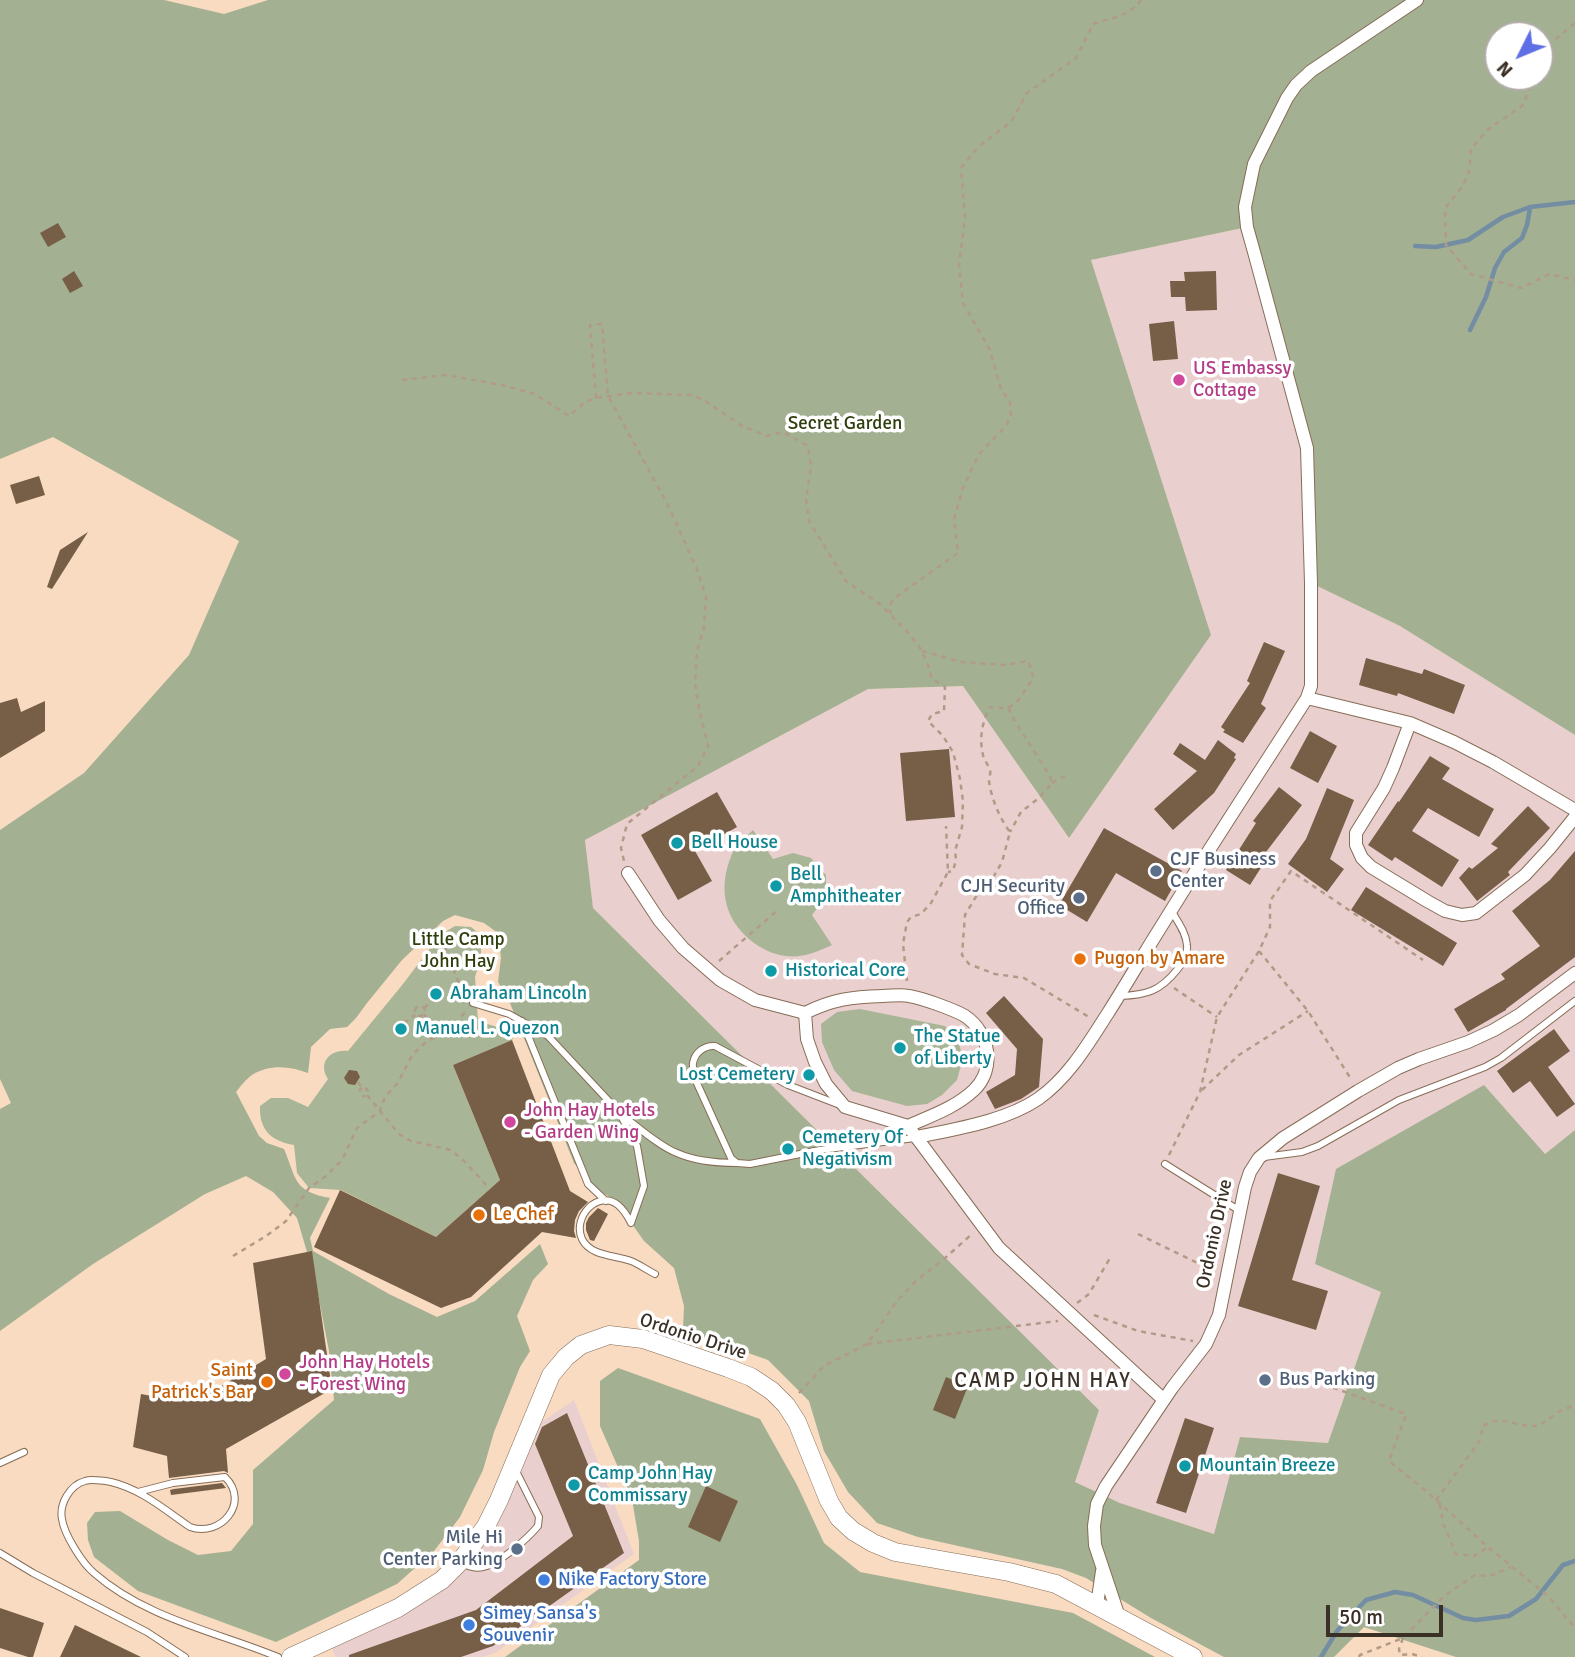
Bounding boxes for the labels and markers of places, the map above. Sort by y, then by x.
place label: US Embassy Cottage [1193,358,1292,402]
marker: US Embassy Cottage [1171,372,1187,388]
place label: Bell House [691,832,778,854]
marker: Bell House [669,835,685,851]
place label: CJF Business Center [1170,849,1276,893]
marker: CJF Business Center [1148,863,1164,879]
place label: Bell Amphitheater [790,864,901,908]
place label: CJH Security Office [961,876,1065,920]
marker: Bell Amphitheater [768,878,784,894]
marker: CJH Security Office [1071,890,1087,906]
place label: Pugon by Amare [1094,948,1225,970]
marker: Pugon by Amare [1072,951,1088,967]
place label: Historical Core [785,960,906,982]
marker: Historical Core [763,963,779,979]
place label: Abraham Lincoln [450,983,587,1005]
marker: Abraham Lincoln [428,986,444,1002]
place label: Manuel L. Quezon [415,1018,560,1040]
marker: Manuel L. Quezon [393,1021,409,1037]
place label: The Statue of Liberty [914,1026,1001,1070]
marker: The Statue of Liberty [892,1040,908,1056]
place label: Lost Cemetery [679,1064,795,1086]
marker: Lost Cemetery [801,1067,817,1083]
place label: John Hay Hotels - Garden Wing [524,1100,655,1144]
marker: John Hay Hotels - Garden Wing [502,1114,518,1130]
place label: Cemetery Of Negativism [802,1127,903,1171]
marker: Cemetery Of Negativism [780,1141,796,1157]
place label: Le Chef [493,1204,554,1226]
marker: Le Chef [471,1207,487,1223]
place label: John Hay Hotels - Forest Wing [299,1352,430,1396]
place label: Saint Patrick's Bar [151,1360,253,1404]
marker: John Hay Hotels - Forest Wing [277,1366,293,1382]
place label: Bus Parking [1279,1369,1375,1391]
marker: Bus Parking [1257,1372,1273,1388]
marker: Saint Patrick's Bar [259,1374,275,1390]
place label: Mountain Breeze [1199,1455,1336,1477]
marker: Mountain Breeze [1177,1458,1193,1474]
place label: Camp John Hay Commissary [588,1463,713,1507]
marker: Camp John Hay Commissary [566,1477,582,1493]
place label: Mile Hi Center Parking [383,1527,503,1571]
marker: Mile Hi Center Parking [509,1541,525,1557]
place label: Nike Factory Store [558,1569,707,1591]
marker: Nike Factory Store [536,1572,552,1588]
place label: Simey Sansa's Souvenir [483,1603,597,1647]
marker: Simey Sansa's Souvenir [461,1617,477,1633]

